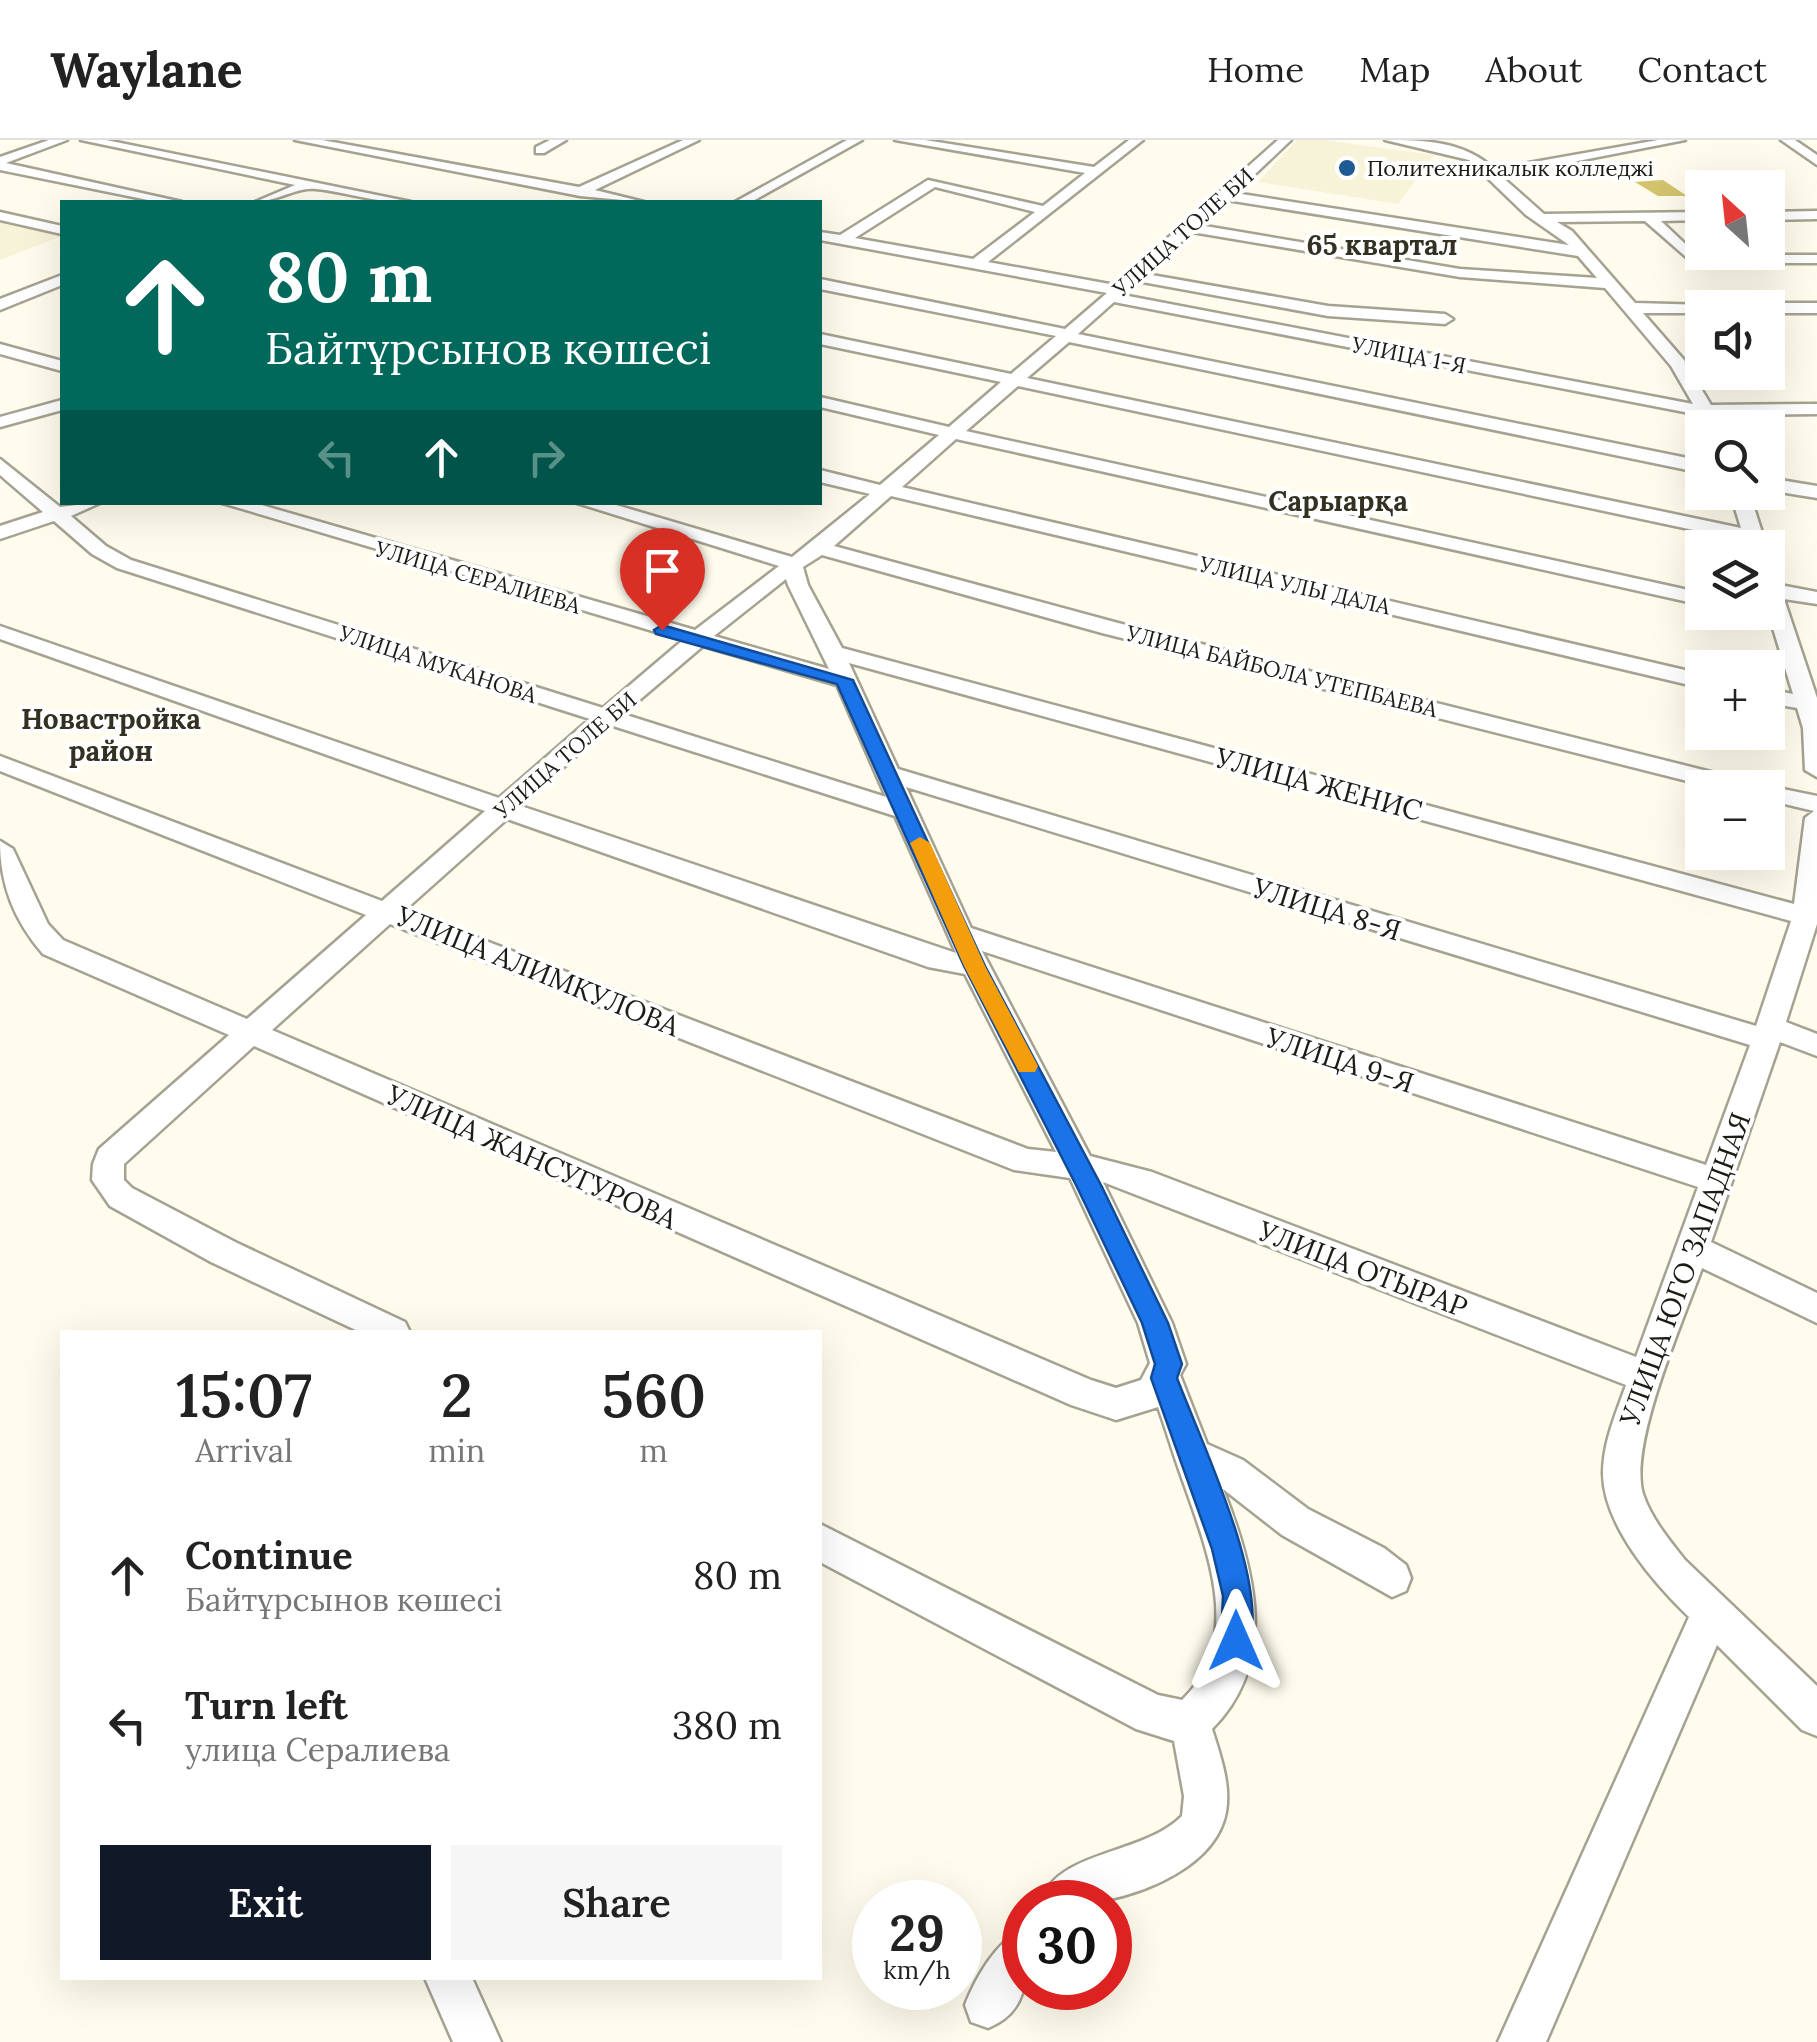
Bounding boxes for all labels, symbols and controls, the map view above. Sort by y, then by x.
text: Waylane [50,39,243,100]
text: Home [1207,47,1304,92]
text: Map [1359,47,1430,92]
text: About [1485,47,1583,92]
text: Contact [1638,47,1767,92]
place label: Политехникалык колледжі [1367,154,1654,182]
marker: Политехникалык колледжі [1336,157,1358,179]
street label: УЛИЦА ТОЛЕ БИ [1106,161,1259,303]
north arrow [1685,170,1785,270]
map controls [1685,170,1785,870]
district label: 65 квартал [1306,227,1458,263]
text: 80 m [265,232,432,321]
icon: ahead [100,240,230,370]
button: sound [1685,290,1785,390]
text: Байтұрсынов көшесі [265,319,712,376]
street label: УЛИЦА 1-Я [1349,330,1468,380]
button: search [1685,410,1785,510]
icon: left [309,430,364,485]
icon: ahead [414,430,469,485]
icon: right [519,430,574,485]
district label: Сарыарқа [1268,483,1408,519]
pin [620,528,705,631]
button: layers [1685,530,1785,630]
street label: УЛИЦА СЕРАЛИЕВА [371,534,585,620]
icon: arrive [635,543,690,598]
street label: УЛИЦА УЛЫ ДАЛА [1196,549,1394,621]
street label: УЛИЦА МУКАНОВА [335,618,542,710]
street label: УЛИЦА БАЙБОЛА УТЕПБАЕВА [1123,618,1442,724]
button: + [1685,650,1785,750]
street label: УЛИЦА ТОЛЕ БИ [487,685,642,825]
district label: Новастройка район [21,701,201,769]
street label: УЛИЦА ЖЕНИС [1211,739,1426,829]
button: − [1685,770,1785,870]
street label: УЛИЦА 8-Я [1248,869,1405,949]
street label: УЛИЦА АЛИМКУЛОВА [390,897,685,1044]
street label: УЛИЦА 9-Я [1261,1019,1419,1101]
street label: УЛИЦА ЖАНСУГУРОВА [380,1076,683,1237]
street label: УЛИЦА ЮГО ЗАПАДНАЯ [1611,1108,1758,1431]
street label: УЛИЦА ОТЫРАР [1253,1212,1473,1325]
text: 15:07 [176,1357,312,1433]
text: 2 [441,1357,473,1433]
text: 560 [601,1357,706,1433]
text: Arrival [195,1430,293,1471]
text: min [428,1430,485,1471]
text: m [639,1430,668,1471]
text: Continue [185,1531,353,1579]
icon: ahead [100,1548,155,1603]
text: 80 m [693,1551,782,1599]
text: Байтұрсынов көшесі [185,1579,503,1620]
position arrow [1184,1589,1288,1693]
text: Turn left [185,1681,348,1729]
icon: left [100,1698,155,1753]
text: 380 m [672,1701,782,1749]
text: улица Сералиева [185,1729,450,1770]
button: Exit [100,1845,431,1960]
button: Share [451,1845,782,1960]
speed limit sign: 30 [1002,1880,1132,2010]
text: 29 [889,1901,945,1965]
text: km/h [883,1954,951,1986]

